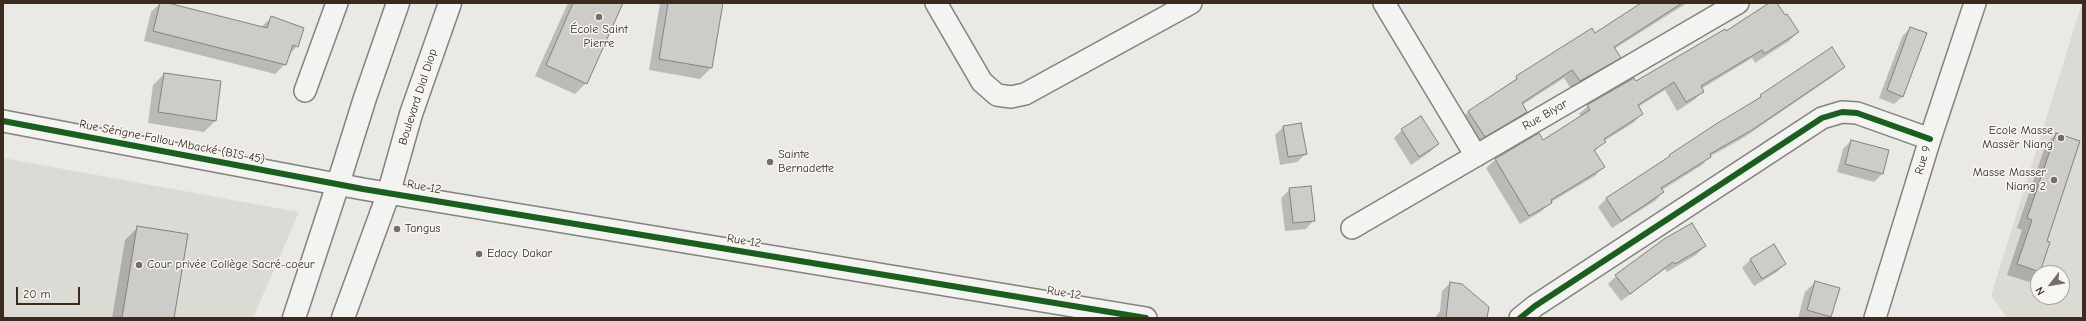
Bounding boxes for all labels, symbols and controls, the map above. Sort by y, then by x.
marker: École Saint Pierre [594,12,604,22]
place label: École Saint Pierre [570,23,628,51]
street label: Boulevard Dial Diop [396,47,440,147]
street label: Rue Biyar [1520,96,1570,134]
street label: Rue Sérigne Fallou Mbacké (BIS-45) [78,117,266,167]
place label: Ecole Masse Massër Niang [1982,124,2053,152]
marker: Ecole Masse Massër Niang [2056,133,2066,143]
street label: Rue 9 [1912,144,1934,176]
place label: Sainte Bernadette [778,148,834,176]
marker: Sainte Bernadette [765,157,775,167]
place label: Masse Masser Niang 2 [1973,166,2046,194]
marker: Masse Masser Niang 2 [2049,175,2059,185]
street label: Rue 12 [406,177,442,197]
place label: Tangus [405,222,440,236]
marker: Tangus [392,224,402,234]
street label: Rue 12 [726,231,762,251]
place label: Edacy Dakar [487,247,552,261]
marker: Edacy Dakar [474,249,484,259]
place label: Cour privée Collège Sacré-coeur [147,258,315,272]
marker: Cour privée Collège Sacré-coeur [134,260,144,270]
north arrow [2030,265,2070,305]
scale bar [18,279,82,305]
street label: Rue 12 [1046,283,1082,303]
text: N [2033,284,2048,297]
text: 20 m [23,287,51,301]

